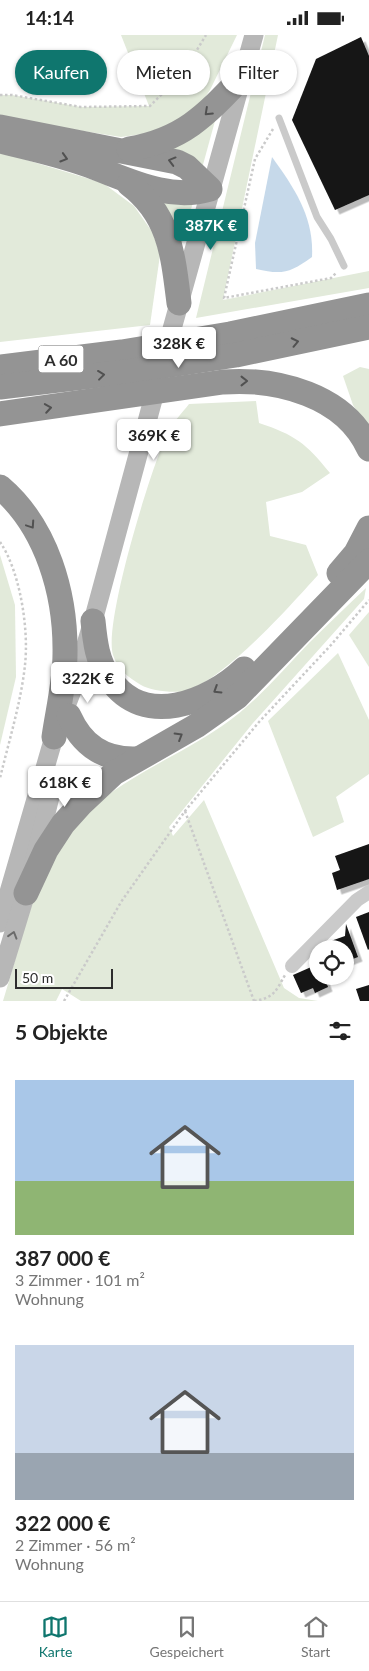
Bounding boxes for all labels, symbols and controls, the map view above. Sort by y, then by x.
text: 14:14 [25,6,74,29]
chip: Kaufen [15,50,107,95]
chip: Mieten [117,50,210,95]
chip: Filter [220,50,297,95]
one-way arrow [204,106,213,115]
one-way arrow [60,152,68,162]
one-way arrow [168,157,176,167]
pin: 387K € [170,209,252,251]
text: 387K € [185,215,237,234]
pin: 328K € [138,327,220,369]
text: 328K € [153,333,205,352]
one-way arrow [291,338,300,348]
road number: A 60 [38,345,84,373]
one-way arrow [97,370,105,381]
one-way arrow [240,376,248,386]
one-way arrow [44,403,53,413]
pin: 369K € [113,419,195,461]
text: 369K € [128,425,180,444]
one-way arrow [24,520,34,529]
pin: 322K € [47,661,129,704]
text: 322K € [62,668,114,687]
one-way arrow [214,684,223,693]
one-way arrow [174,733,183,743]
pin: 618K € [24,765,106,808]
text: 618K € [39,772,91,791]
one-way arrow [7,932,17,940]
map controls [309,940,354,985]
button: locate [309,940,354,985]
scale bar [15,966,112,989]
text: 50 m [22,969,53,986]
icon: filters [326,1017,354,1045]
text: 5 Objekte [15,1019,108,1044]
icon: home [140,1112,230,1202]
text: 387 000 € [15,1245,110,1270]
text: 3 Zimmer · 101 m² [15,1270,145,1289]
text: Wohnung [15,1289,84,1308]
icon: home [140,1377,230,1467]
text: 322 000 € [15,1510,110,1535]
text: 2 Zimmer · 56 m² [15,1535,136,1554]
text: Wohnung [15,1554,84,1573]
tab: Karte [39,1613,72,1660]
tab: Gespeichert [150,1613,224,1660]
tab: Start [301,1613,330,1660]

